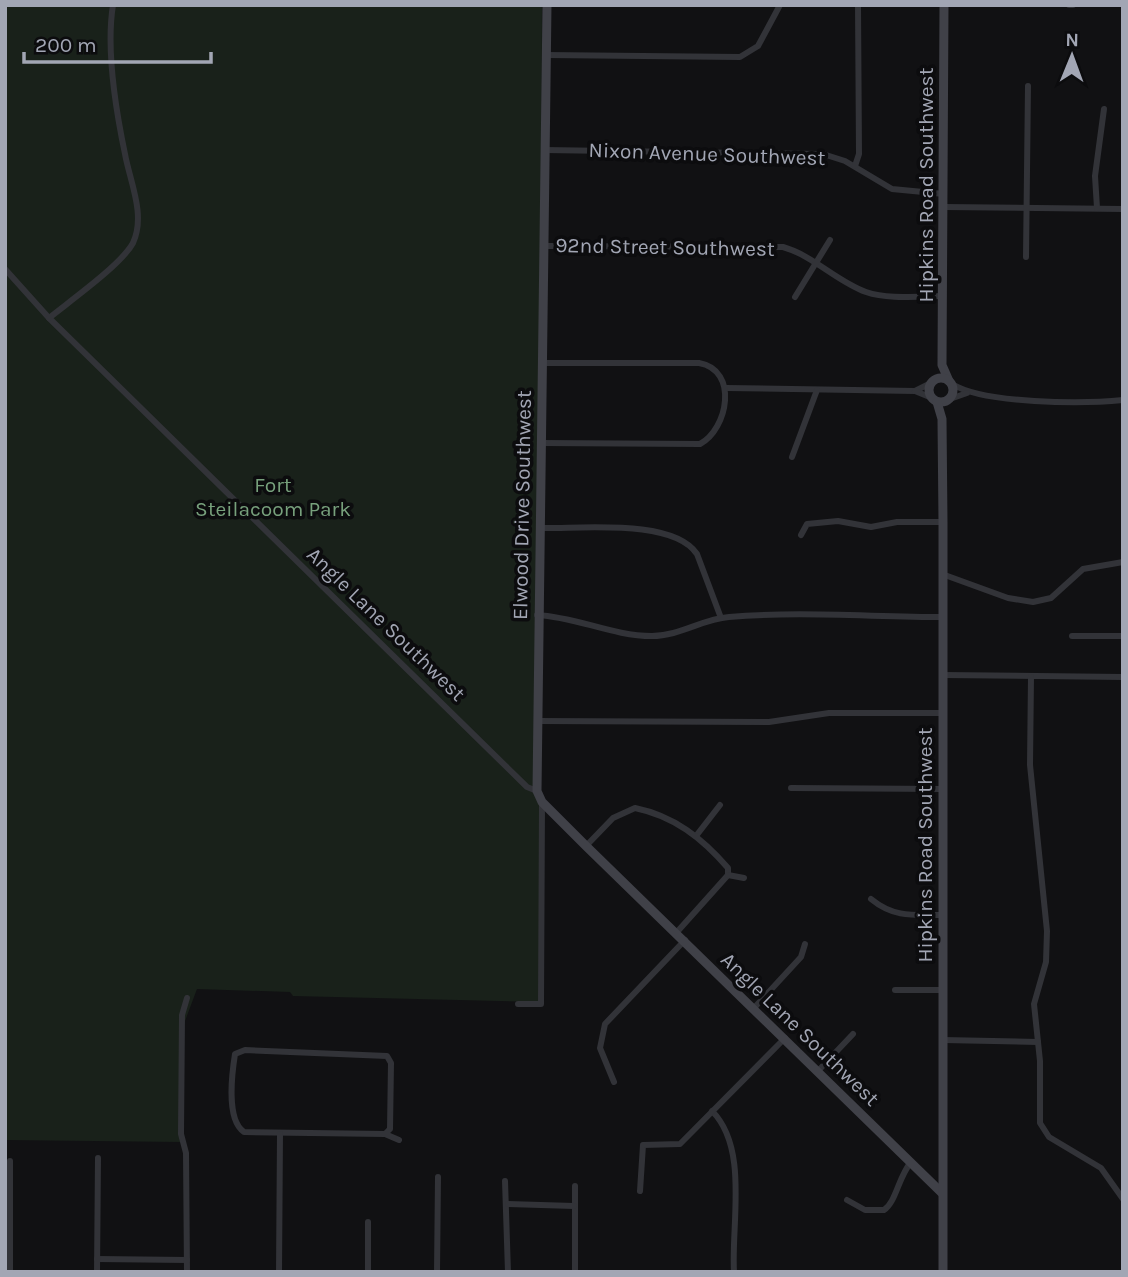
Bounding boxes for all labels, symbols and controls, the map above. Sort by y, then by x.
scale bar [24,21,212,65]
north arrow [1037,21,1107,91]
text: N [1065,29,1079,51]
text: 200 m [35,33,97,57]
street label: Hipkins Road Southwest [914,67,938,303]
street label: Nixon Avenue Southwest [588,138,826,170]
street label: 92nd Street Southwest [555,233,775,261]
street label: Elwood Drive Southwest [508,390,536,620]
park label: Fort Steilacoom Park [195,473,351,521]
street label: Angle Lane Southwest [302,542,470,706]
street label: Hipkins Road Southwest [913,727,937,963]
street label: Angle Lane Southwest [716,947,884,1111]

